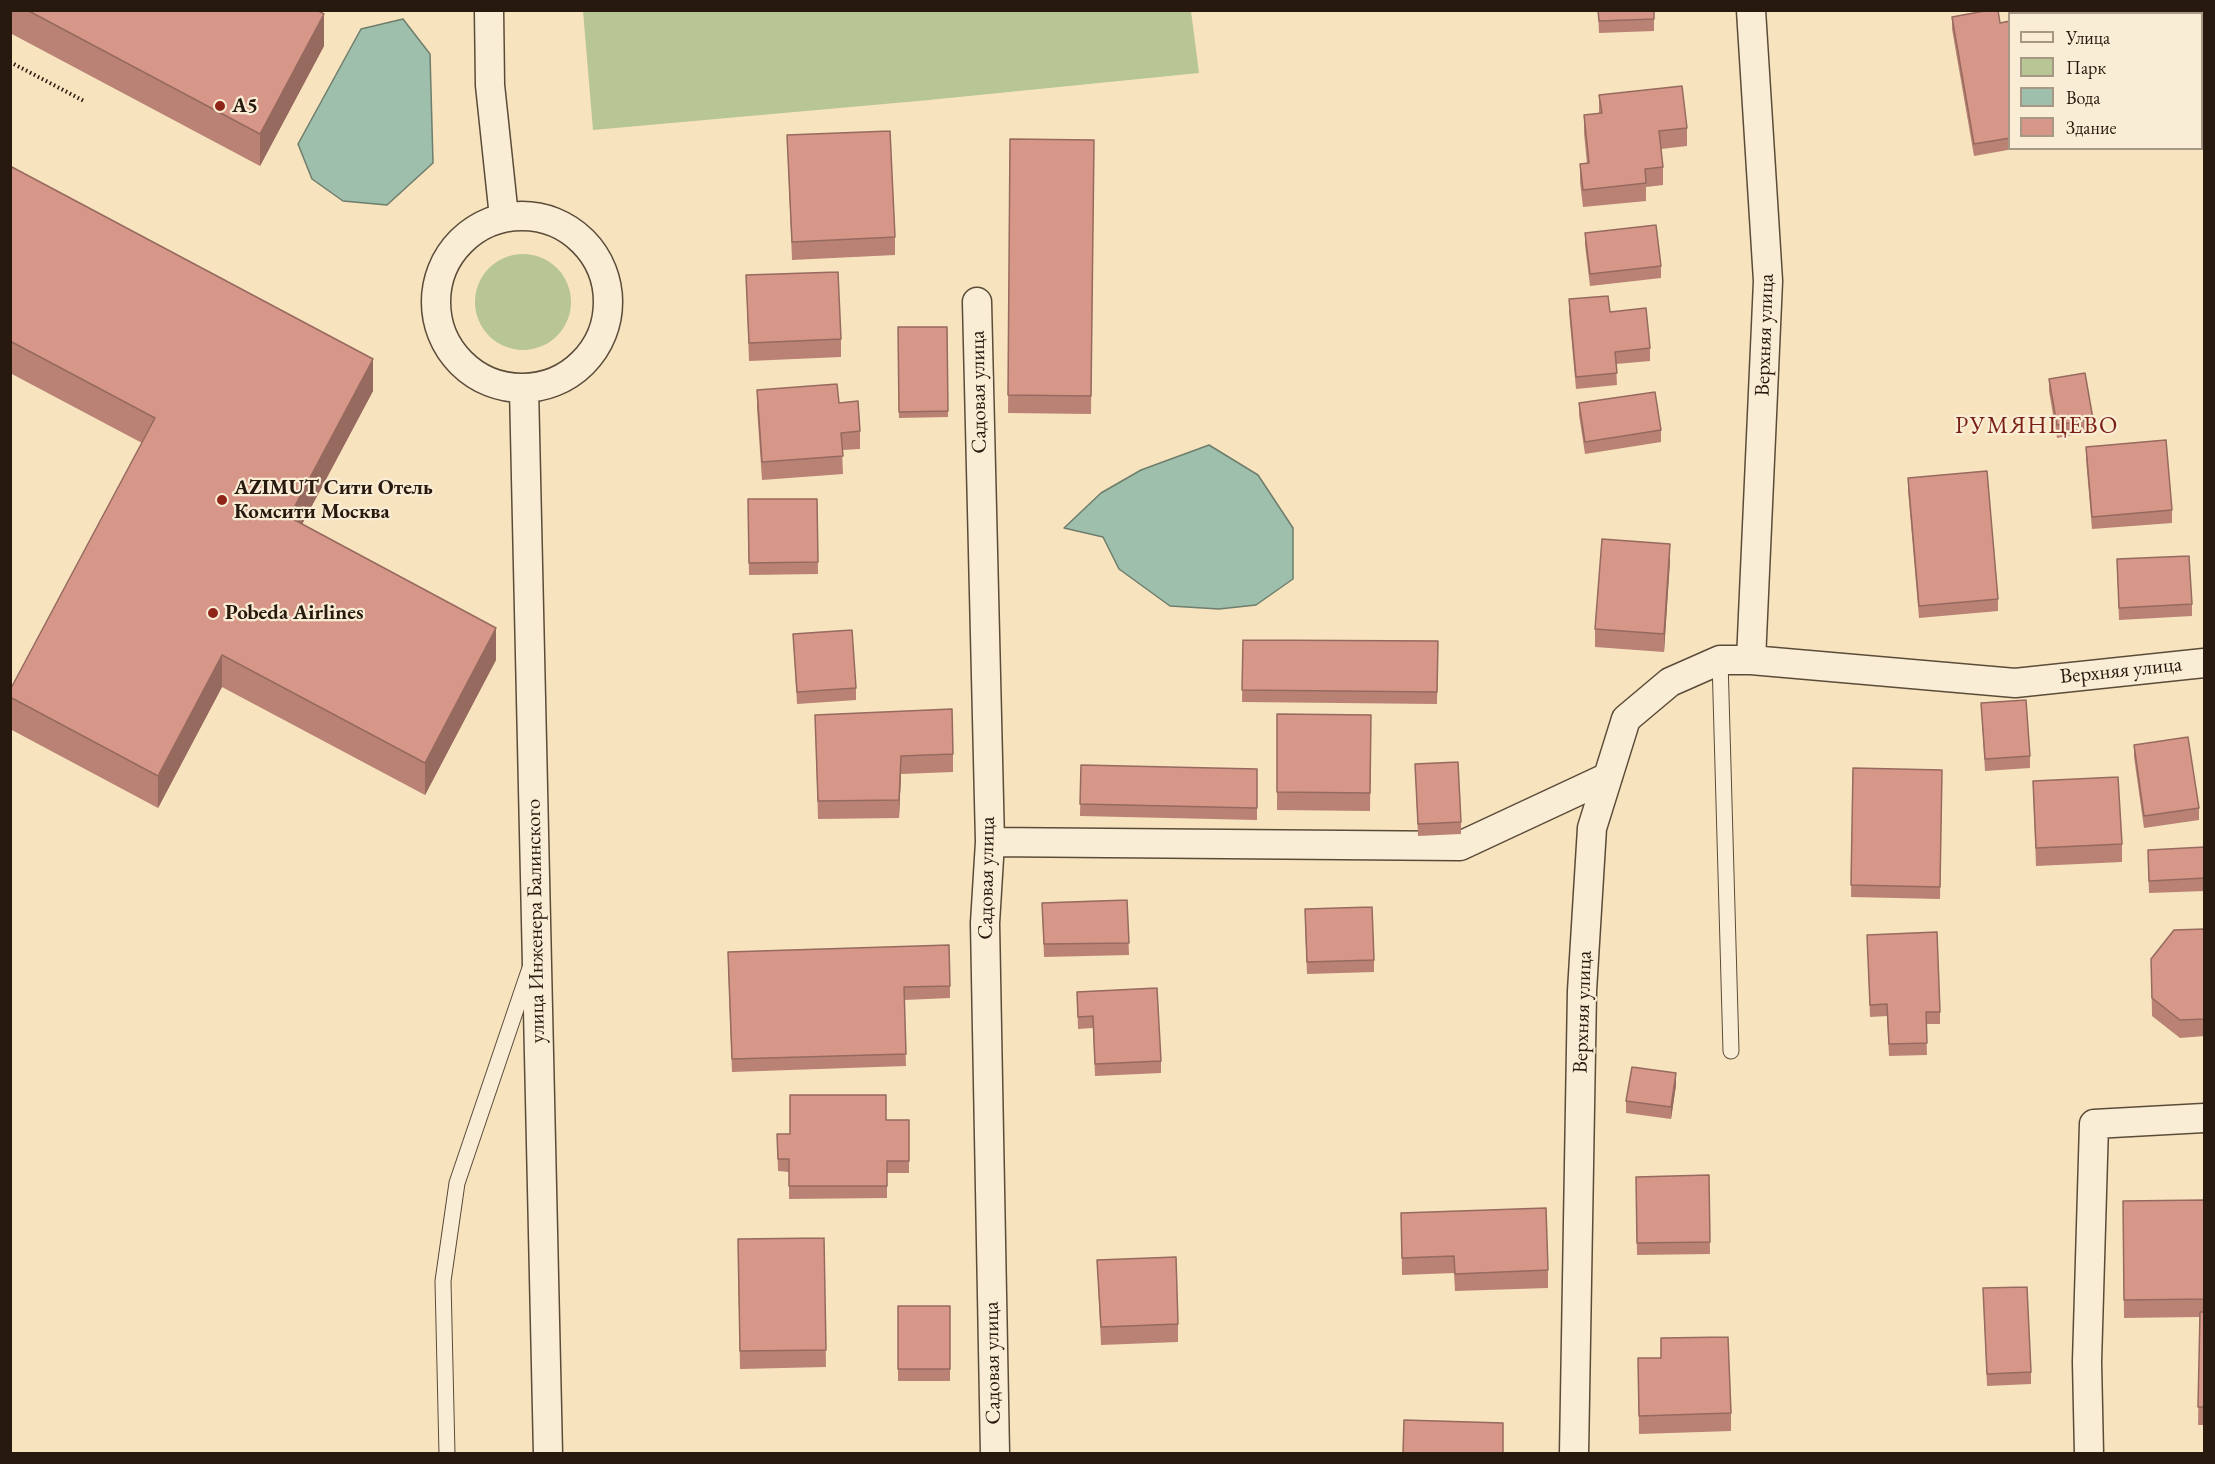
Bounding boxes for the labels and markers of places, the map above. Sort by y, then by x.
place label: А5 [232,93,258,119]
marker: А5 [213,99,227,113]
place label: AZIMUT Сити Отель Комсити Москва [234,475,433,525]
marker: AZIMUT Сити Отель Комсити Москва [215,493,229,507]
place label: Pobeda Airlines [225,600,363,626]
marker: Pobeda Airlines [206,606,220,620]

